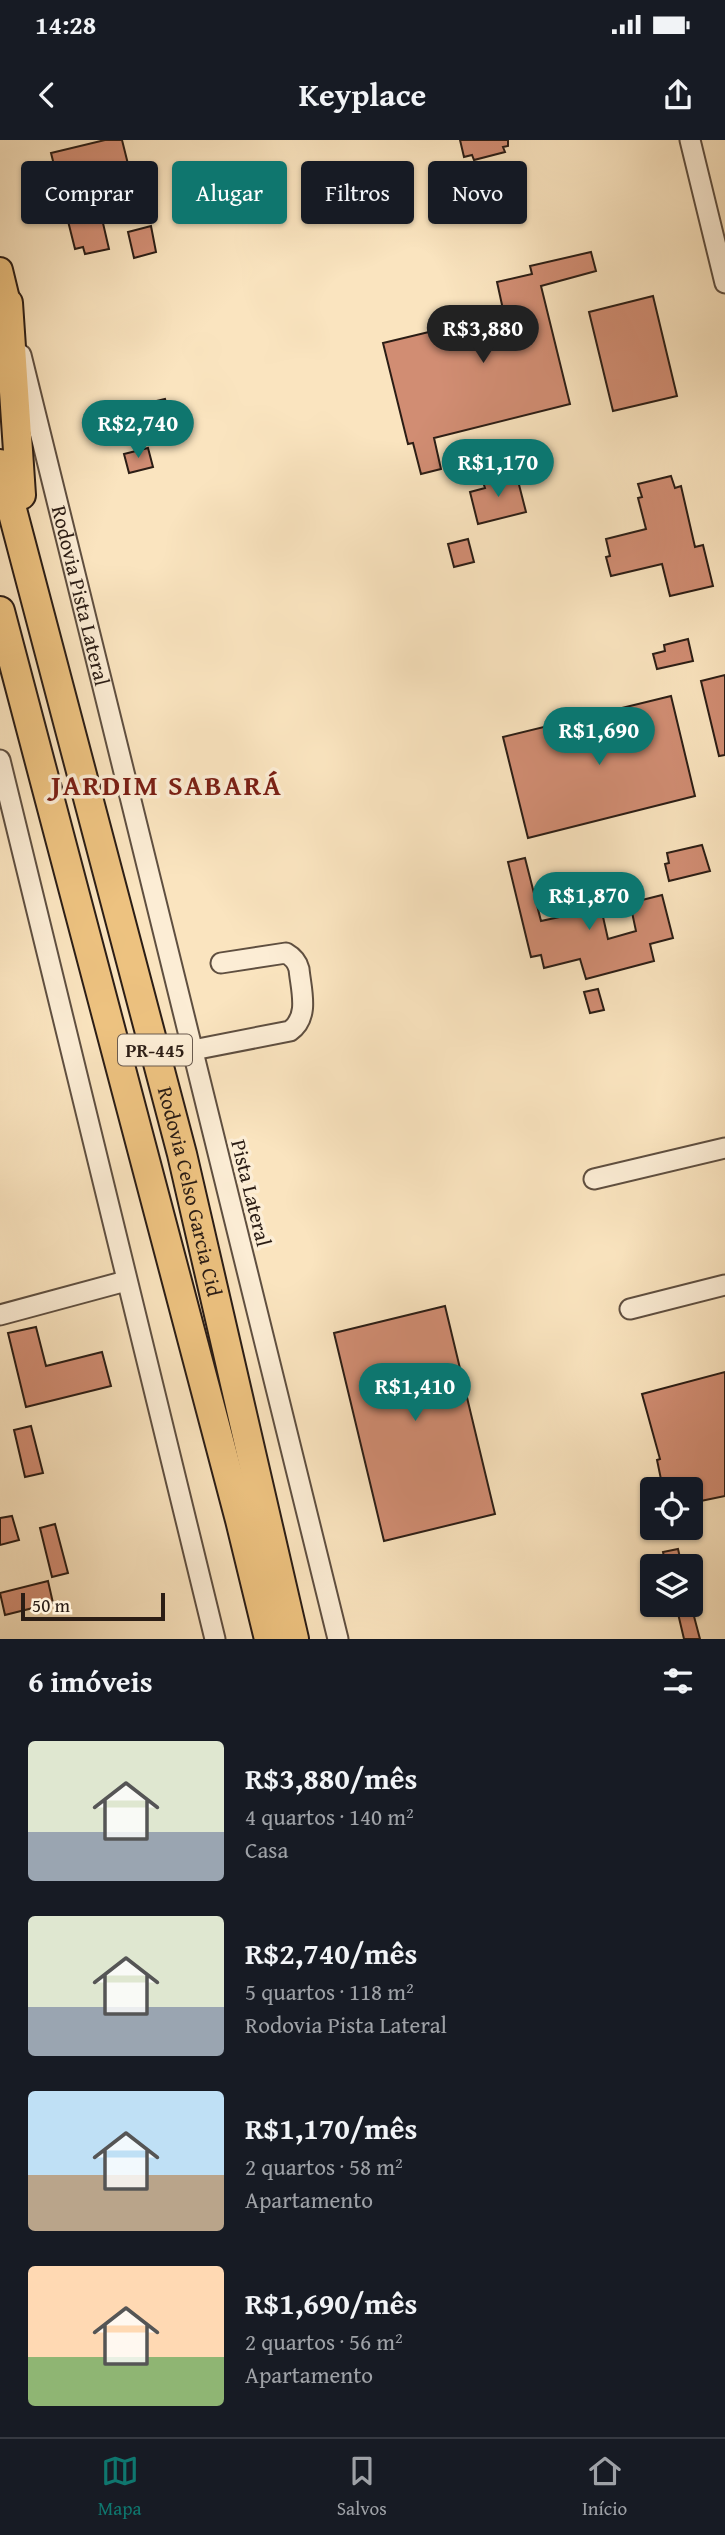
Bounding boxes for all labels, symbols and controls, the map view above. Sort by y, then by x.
text: 14:28 [35,5,96,44]
text: Keyplace [299,71,426,118]
icon: back [28,76,66,114]
icon: share [659,76,697,114]
chip: Comprar [21,161,158,224]
chip: Alugar [172,161,287,224]
chip: Filtros [301,161,414,224]
chip: Novo [428,161,527,224]
pin: R$3,880 [418,306,548,365]
text: R$3,880 [443,311,523,344]
pin: R$2,740 [73,400,203,460]
text: R$2,740 [98,406,178,439]
pin: R$1,170 [433,440,563,499]
text: R$1,170 [458,445,538,478]
street label: Rodovia Pista Lateral [44,502,118,689]
pin: R$1,690 [534,708,664,767]
text: R$1,690 [559,713,639,746]
district label: JARDIM SABARÁ [47,764,283,805]
pin: R$1,870 [524,872,654,932]
text: R$1,870 [549,878,629,911]
road number: PR-445 [118,1034,192,1066]
street label: Rodovia Celso Garcia Cid [150,1083,231,1300]
street label: Pista Lateral [223,1136,280,1250]
pin: R$1,410 [350,1364,480,1423]
text: R$1,410 [375,1369,455,1402]
map controls [640,1477,703,1617]
button: locate [640,1477,703,1540]
button: layers [640,1554,703,1617]
scale bar [21,1590,164,1622]
text: 50 m [32,1591,70,1619]
text: 6 imóveis [28,1659,153,1703]
icon: filters [659,1662,697,1700]
text: R$3,880/mês [245,1756,417,1800]
icon: home [84,1769,168,1853]
text: 4 quartos · 140 m² [245,1800,414,1833]
text: Casa [245,1833,288,1866]
text: R$2,740/mês [245,1931,417,1975]
icon: home [84,1944,168,2028]
text: 5 quartos · 118 m² [245,1975,414,2008]
text: Rodovia Pista Lateral [245,2008,447,2041]
text: R$1,170/mês [245,2106,417,2150]
icon: home [84,2119,168,2203]
text: 2 quartos · 58 m² [245,2150,403,2183]
text: Apartamento [245,2183,373,2216]
text: R$1,690/mês [245,2281,417,2325]
icon: home [84,2294,168,2378]
text: 2 quartos · 56 m² [245,2325,403,2358]
text: Apartamento [245,2358,373,2391]
tab: Mapa [98,2452,141,2522]
tab: Salvos [337,2452,387,2522]
tab: Início [582,2452,627,2522]

